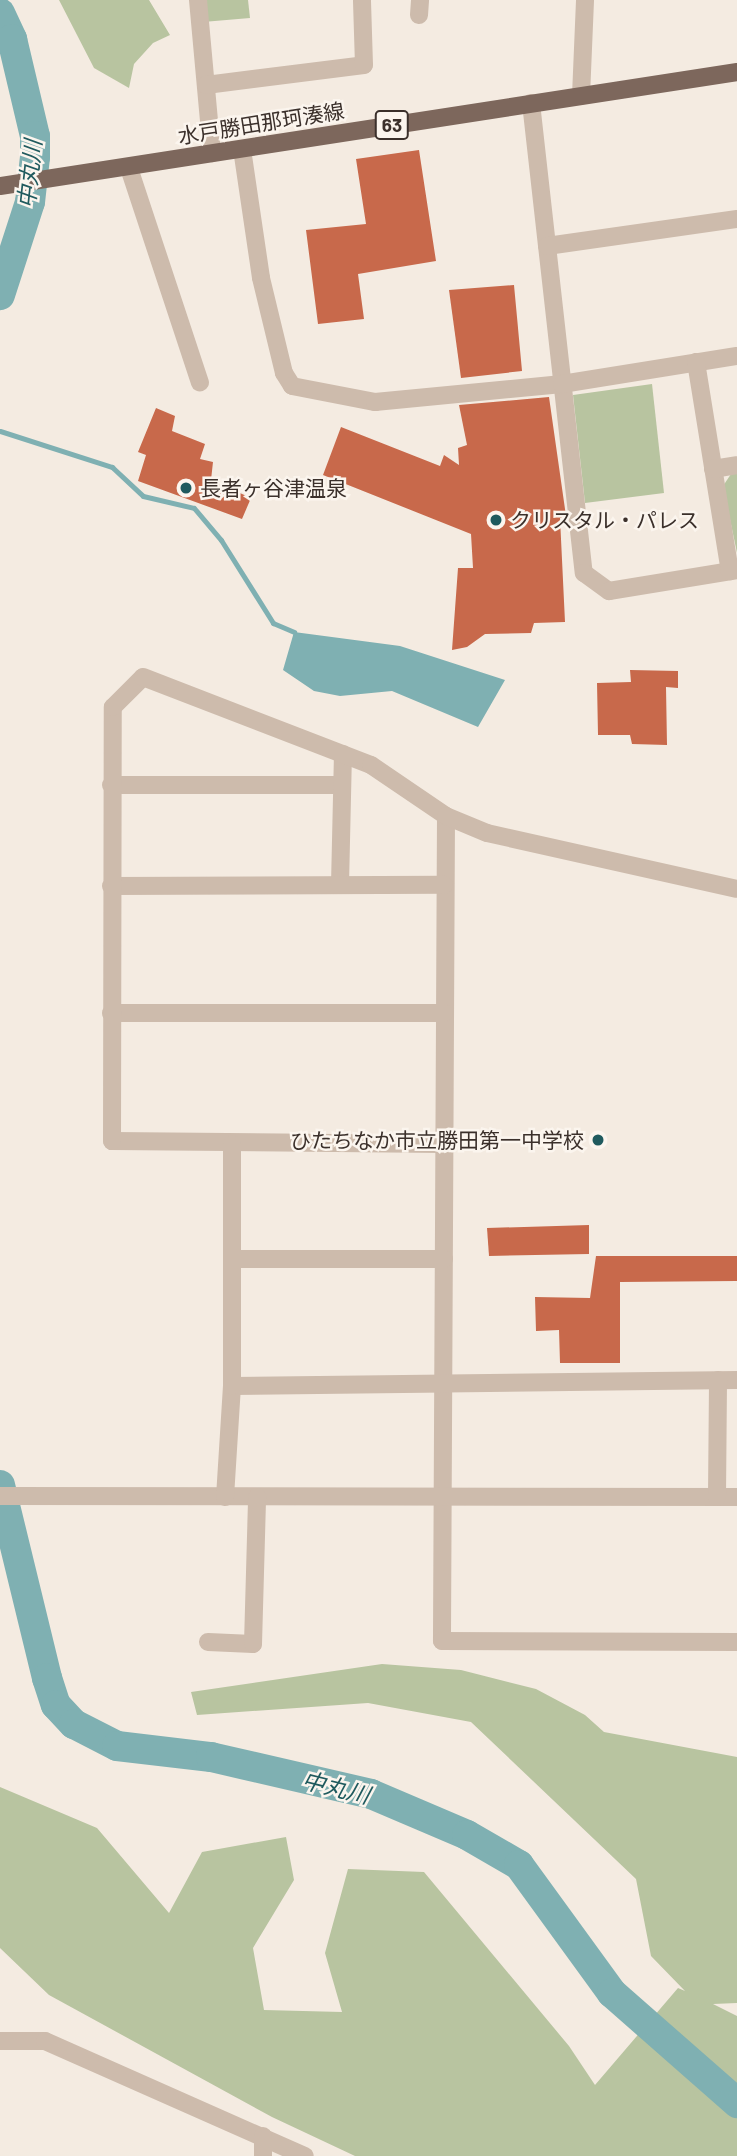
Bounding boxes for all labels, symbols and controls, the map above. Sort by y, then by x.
street label: 水戸勝田那珂湊線 [176,97,346,149]
road number: 63 [374,110,410,140]
water label: 中丸川 [12,138,46,210]
place label: 長者ヶ谷津温泉 [200,475,347,501]
marker: 長者ヶ谷津温泉 [178,480,194,496]
place label: クリスタル・パレス [510,507,699,533]
marker: クリスタル・パレス [488,512,504,528]
place label: ひたちなか市立勝田第一中学校 [290,1127,584,1153]
marker: ひたちなか市立勝田第一中学校 [590,1132,606,1148]
water label: 中丸川 [299,1765,373,1809]

